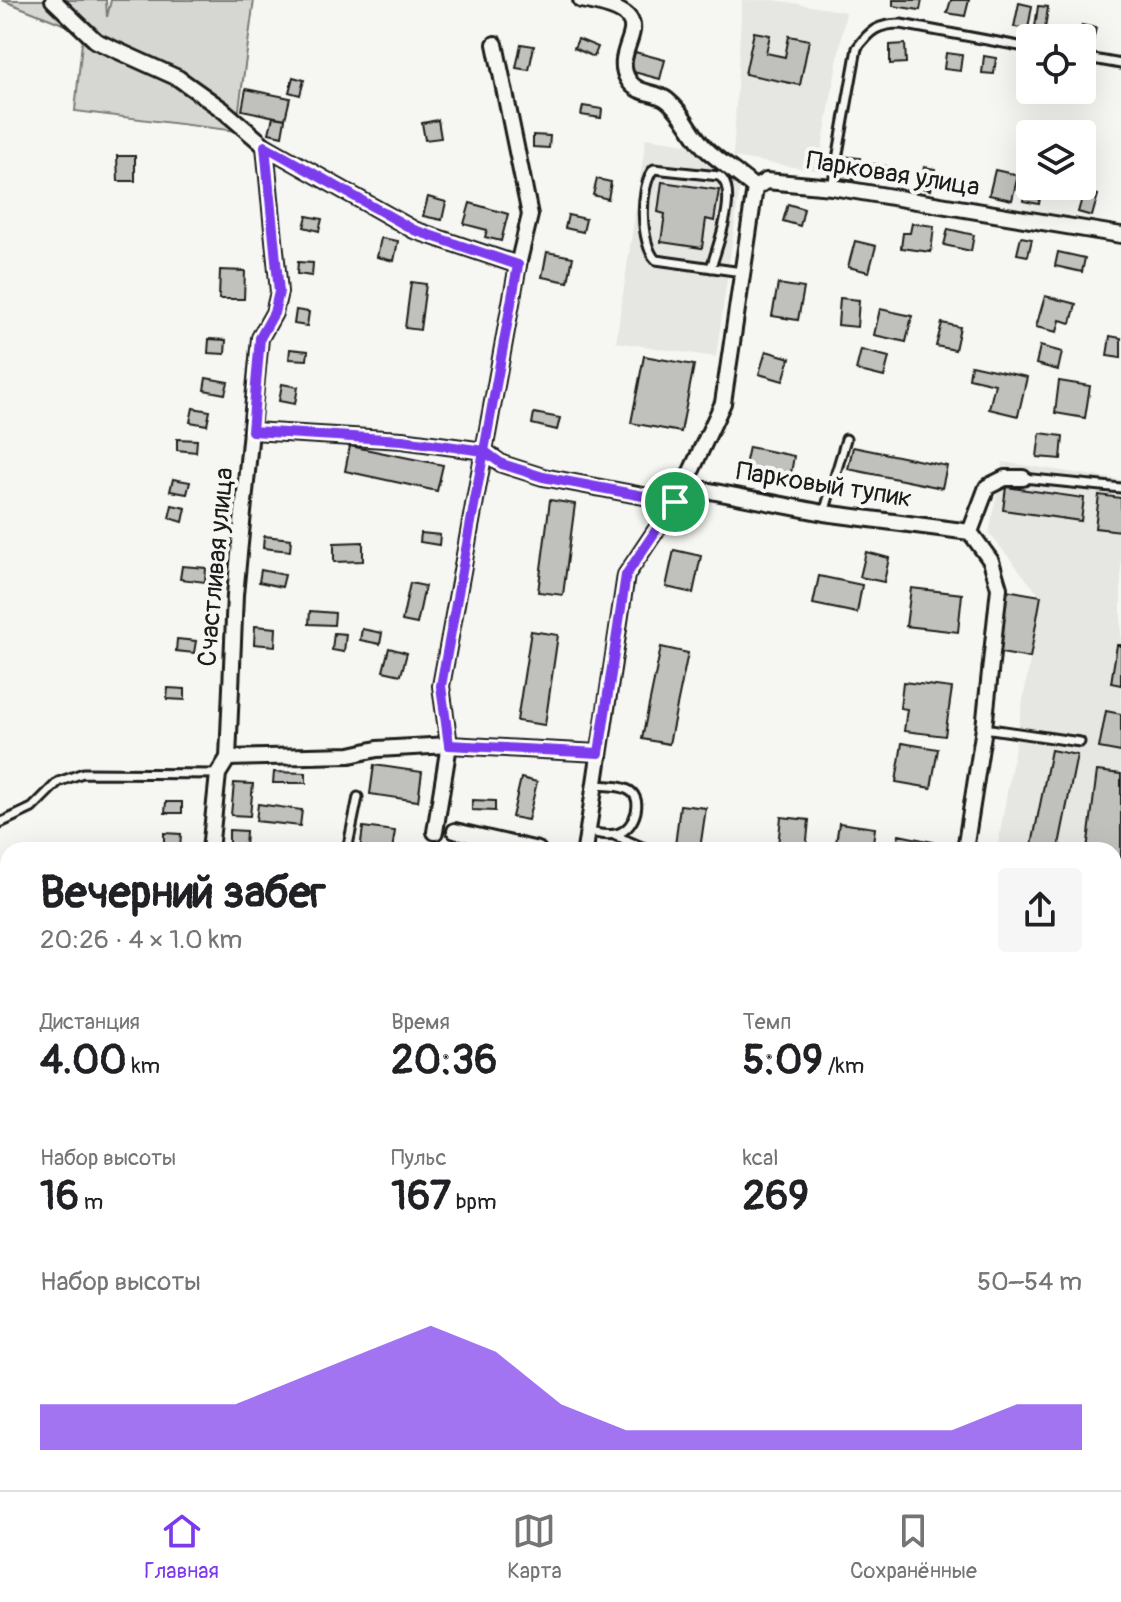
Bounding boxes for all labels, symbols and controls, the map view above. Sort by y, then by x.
map controls [1016,24,1096,200]
button: locate [1016,24,1096,104]
button: layers [1016,120,1096,200]
street label: Парковая улица [804,145,982,203]
street label: Парковый тупик [734,455,914,515]
street label: Счастливая улица [191,466,241,668]
pin [641,468,709,536]
icon: arrive [653,480,697,524]
text: Вечерний забег [40,866,326,921]
button: share [998,868,1082,952]
text: 20:26 · 4 × 1.0 km [40,924,242,956]
text: Дистанция [40,1008,140,1036]
text: Время [391,1008,450,1036]
text: Темп [743,1008,791,1036]
text: 4.00 [40,1036,127,1085]
text: 20:36 [391,1036,497,1085]
text: 5:09 [743,1036,823,1085]
text: km [127,1052,160,1080]
text: /km [823,1052,864,1080]
text: Набор высоты [40,1144,176,1172]
text: Пульс [391,1144,447,1172]
text: kcal [743,1144,778,1172]
text: 16 [40,1172,79,1221]
text: 167 [391,1172,451,1221]
text: 269 [743,1172,809,1221]
text: m [79,1188,103,1216]
text: bpm [451,1188,497,1216]
text: Набор высоты [40,1266,201,1298]
text: 50–54 m [977,1266,1082,1298]
tab: Главная [144,1509,219,1585]
tab: Карта [507,1509,562,1585]
tab: Сохранённые [850,1509,977,1585]

